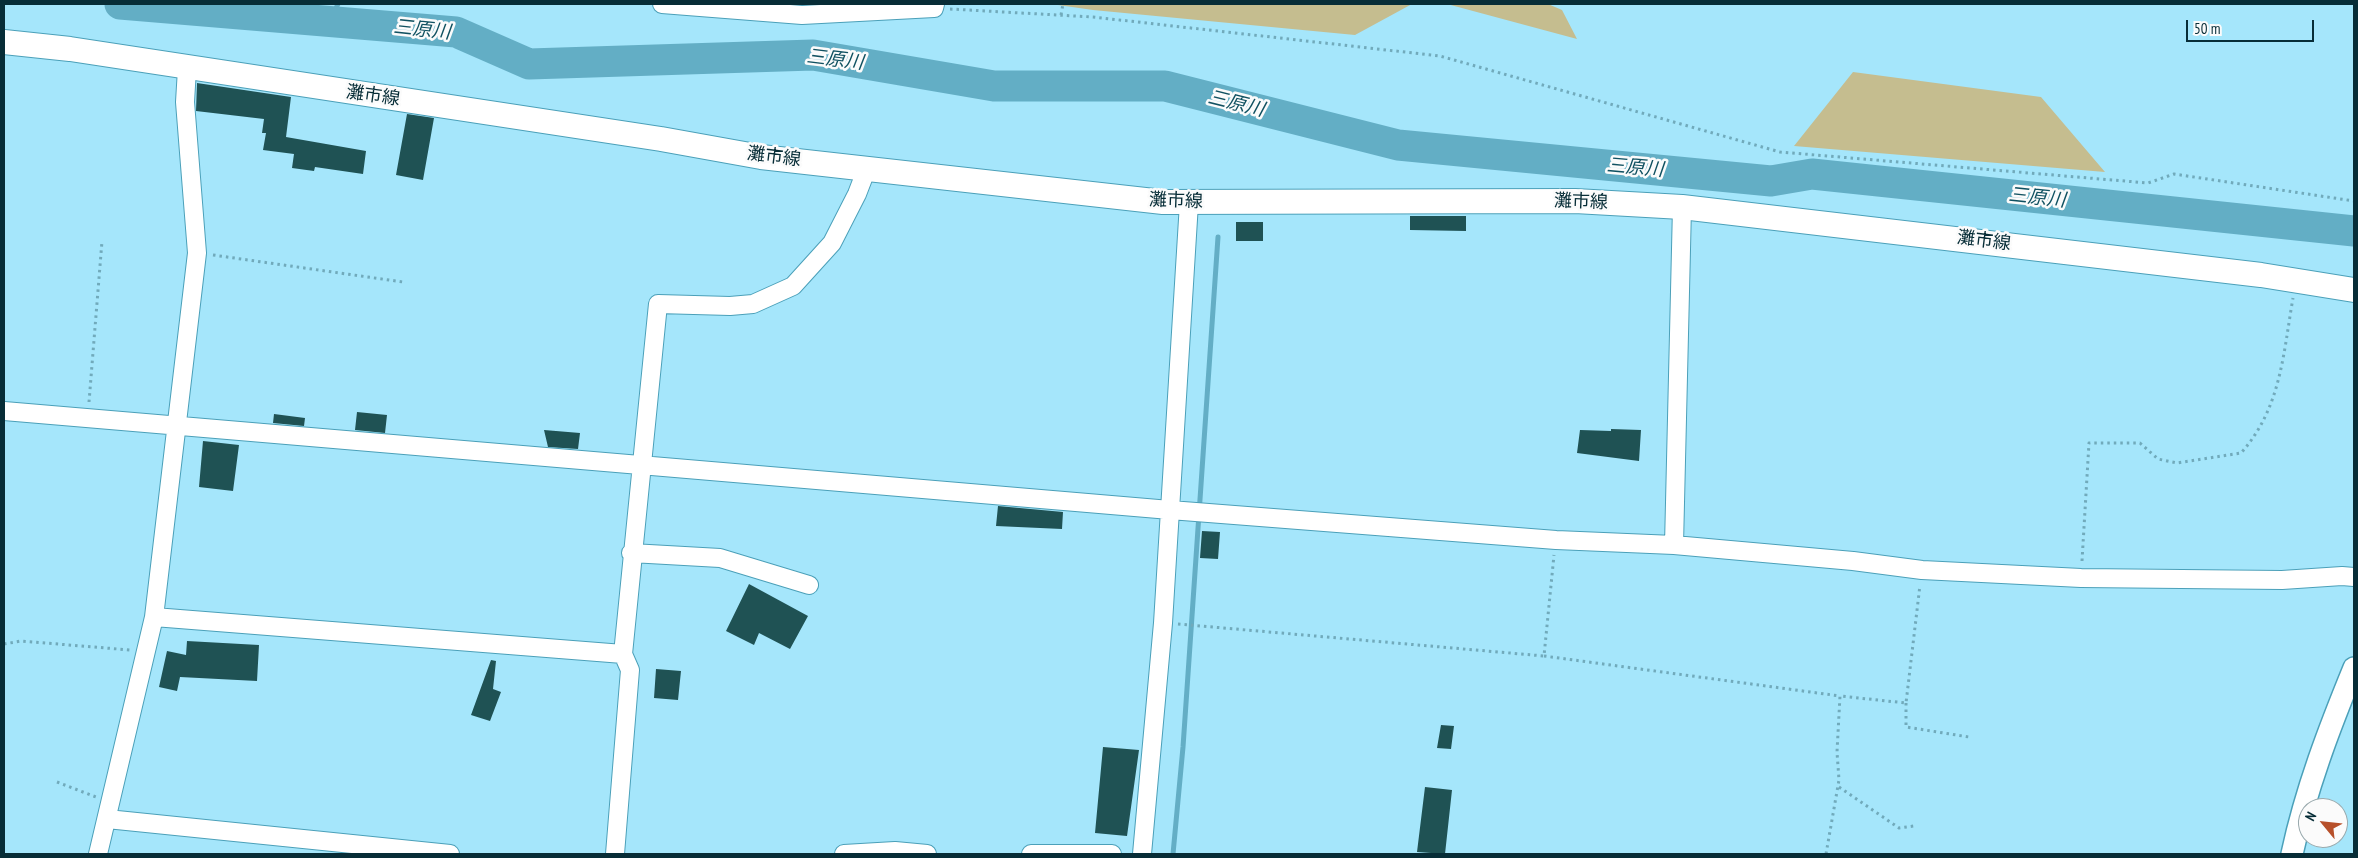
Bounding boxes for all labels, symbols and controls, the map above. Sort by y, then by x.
scale bar [2188,10,2316,42]
water label: 三原川 [392,16,452,44]
text: 50 m [2194,19,2220,38]
water label: 三原川 [805,45,865,75]
street label: 灘市線 [345,82,401,110]
water label: 三原川 [1206,86,1266,122]
street label: 灘市線 [746,143,802,171]
water label: 三原川 [1606,154,1664,182]
water label: 三原川 [2007,184,2067,212]
street label: 灘市線 [1149,189,1203,213]
street label: 灘市線 [1554,190,1608,214]
street label: 灘市線 [1956,227,2012,255]
north arrow [2298,798,2348,848]
text: N [2301,809,2320,824]

